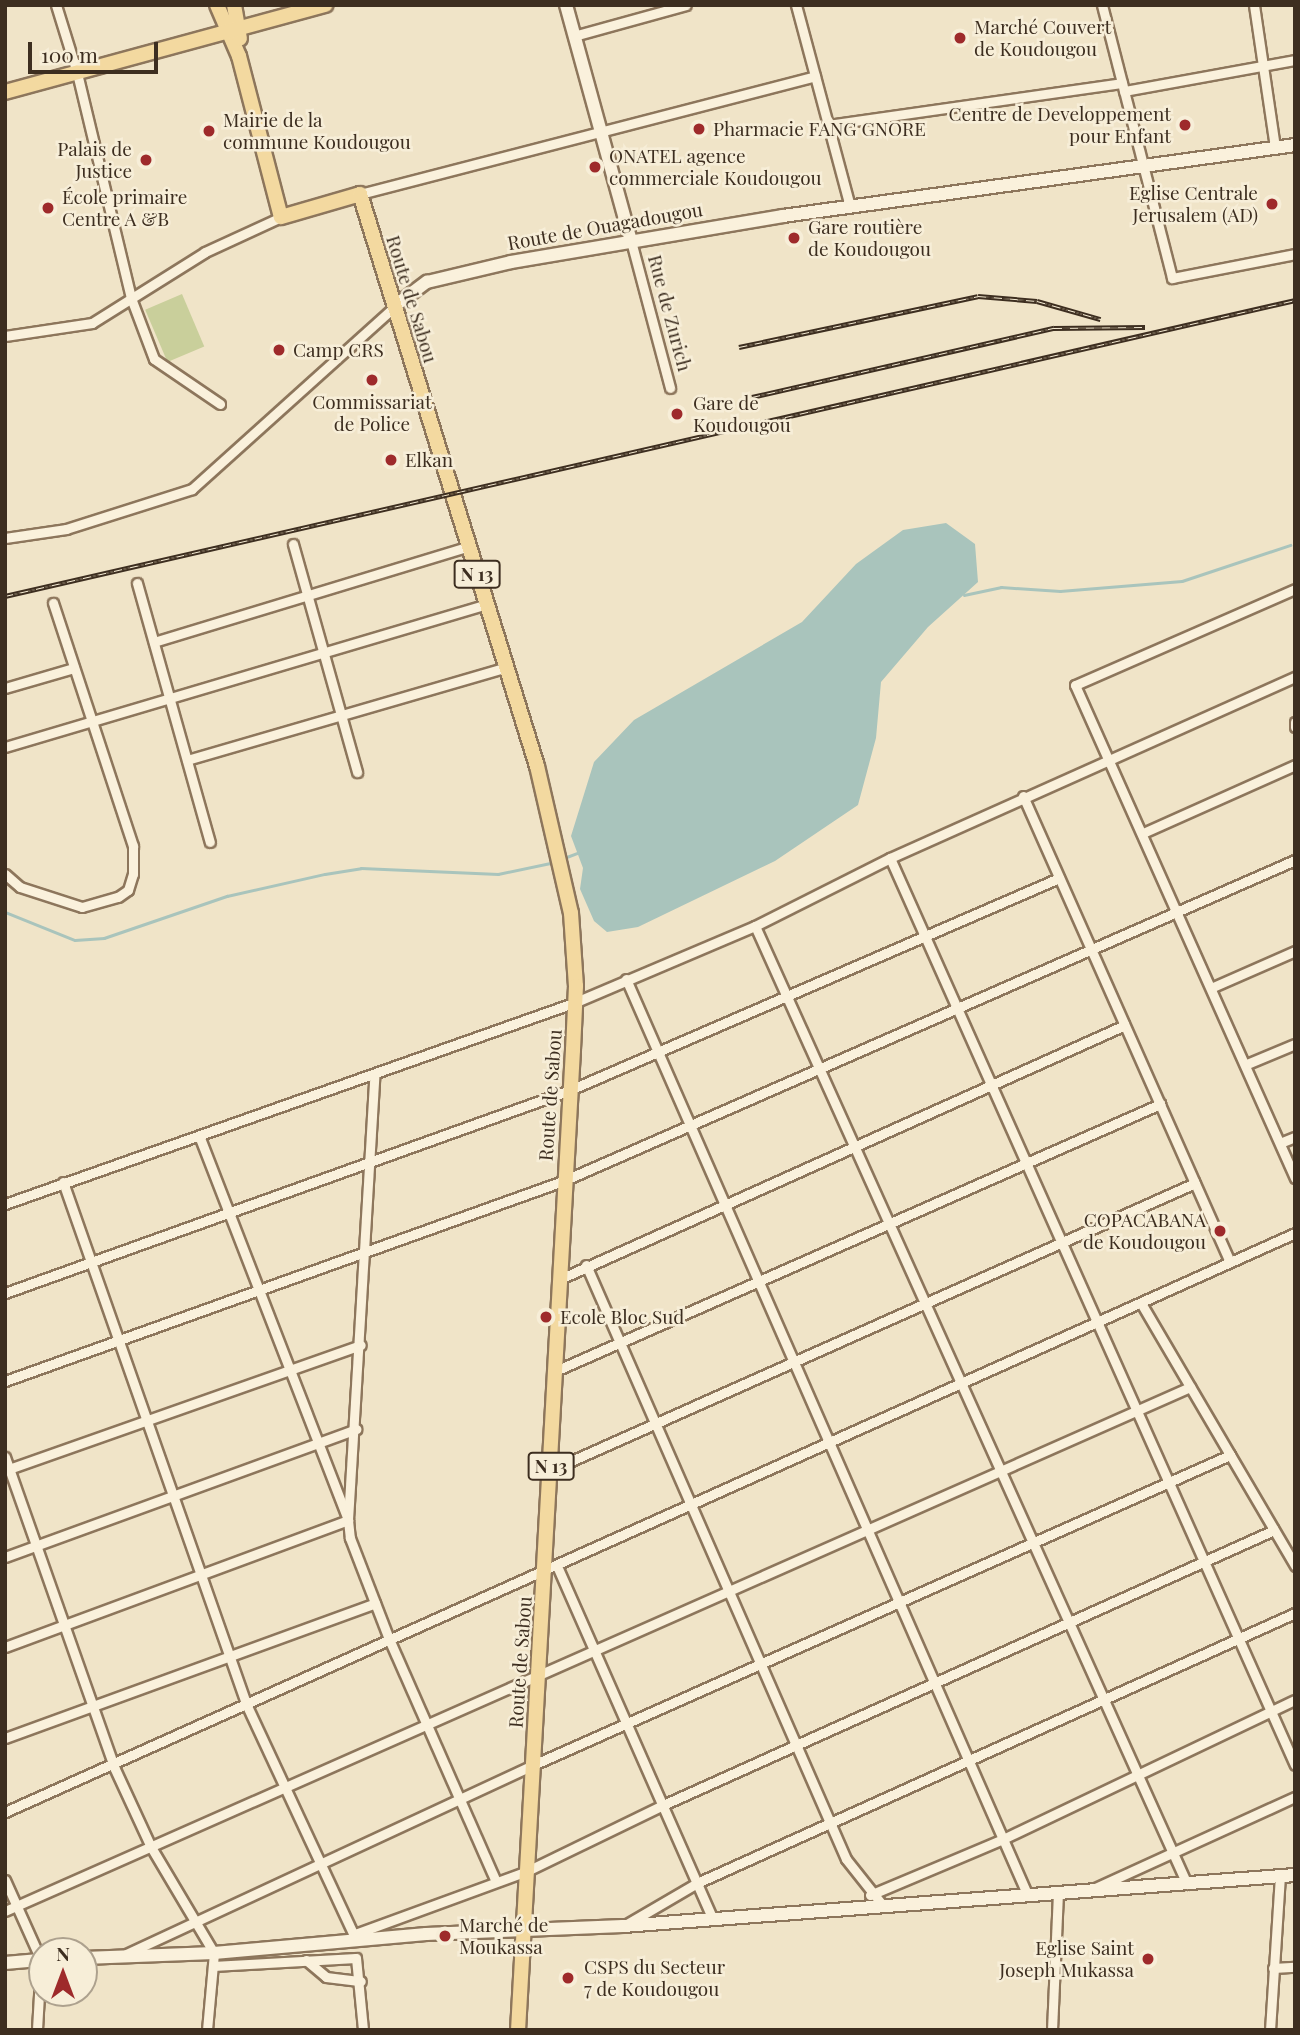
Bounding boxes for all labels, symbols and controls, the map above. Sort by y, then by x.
place label: Marché Couvert de Koudougou [974,16,1111,60]
scale bar [32,28,161,72]
marker: Marché Couvert de Koudougou [952,30,968,46]
text: 100 m [41,40,98,68]
place label: Centre de Developpement pour Enfant [949,103,1171,147]
place label: Mairie de la commune Koudougou [223,109,411,153]
marker: Centre de Developpement pour Enfant [1177,117,1193,133]
place label: Pharmacie FANG GNORE [713,118,926,140]
marker: Pharmacie FANG GNORE [691,121,707,137]
marker: Mairie de la commune Koudougou [201,123,217,139]
place label: Palais de Justice [57,138,132,182]
place label: ONATEL agence commerciale Koudougou [609,145,822,189]
marker: Palais de Justice [138,152,154,168]
marker: ONATEL agence commerciale Koudougou [587,159,603,175]
place label: Eglise Centrale Jerusalem (AD) [1129,182,1258,226]
place label: École primaire Centre A &B [62,186,187,230]
marker: Eglise Centrale Jerusalem (AD) [1264,196,1280,212]
street label: Route de Ouagadougou [506,198,704,254]
marker: École primaire Centre A &B [40,200,56,216]
place label: Gare routière de Koudougou [808,216,931,260]
marker: Gare routière de Koudougou [786,230,802,246]
street label: Route de Sabou [382,233,442,365]
street label: Rue de Zurich [643,252,697,374]
place label: Camp CRS [293,339,384,361]
marker: Camp CRS [271,342,287,358]
marker: Commissariat de Police [364,372,380,388]
place label: Commissariat de Police [312,391,432,435]
place label: Gare de Koudougou [693,392,791,436]
marker: Gare de Koudougou [667,404,687,424]
place label: Elkan [405,449,453,471]
marker: Elkan [383,452,399,468]
road number: N 13 [452,560,502,588]
street label: Route de Sabou [534,1028,566,1162]
place label: COPACABANA de Koudougou [1083,1209,1206,1253]
marker: COPACABANA de Koudougou [1212,1223,1228,1239]
place label: Ecole Bloc Sud [560,1306,684,1328]
marker: Ecole Bloc Sud [538,1309,554,1325]
road number: N 13 [526,1451,576,1480]
street label: Route de Sabou [504,1595,536,1729]
place label: Marché de Moukassa [459,1914,548,1958]
marker: Marché de Moukassa [437,1928,453,1944]
north arrow [28,1937,98,2007]
place label: Eglise Saint Joseph Mukassa [999,1937,1134,1981]
text: N [56,1940,70,1966]
marker: Eglise Saint Joseph Mukassa [1140,1951,1156,1967]
place label: CSPS du Secteur 7 de Koudougou [584,1956,725,2000]
marker: CSPS du Secteur 7 de Koudougou [558,1968,578,1988]

